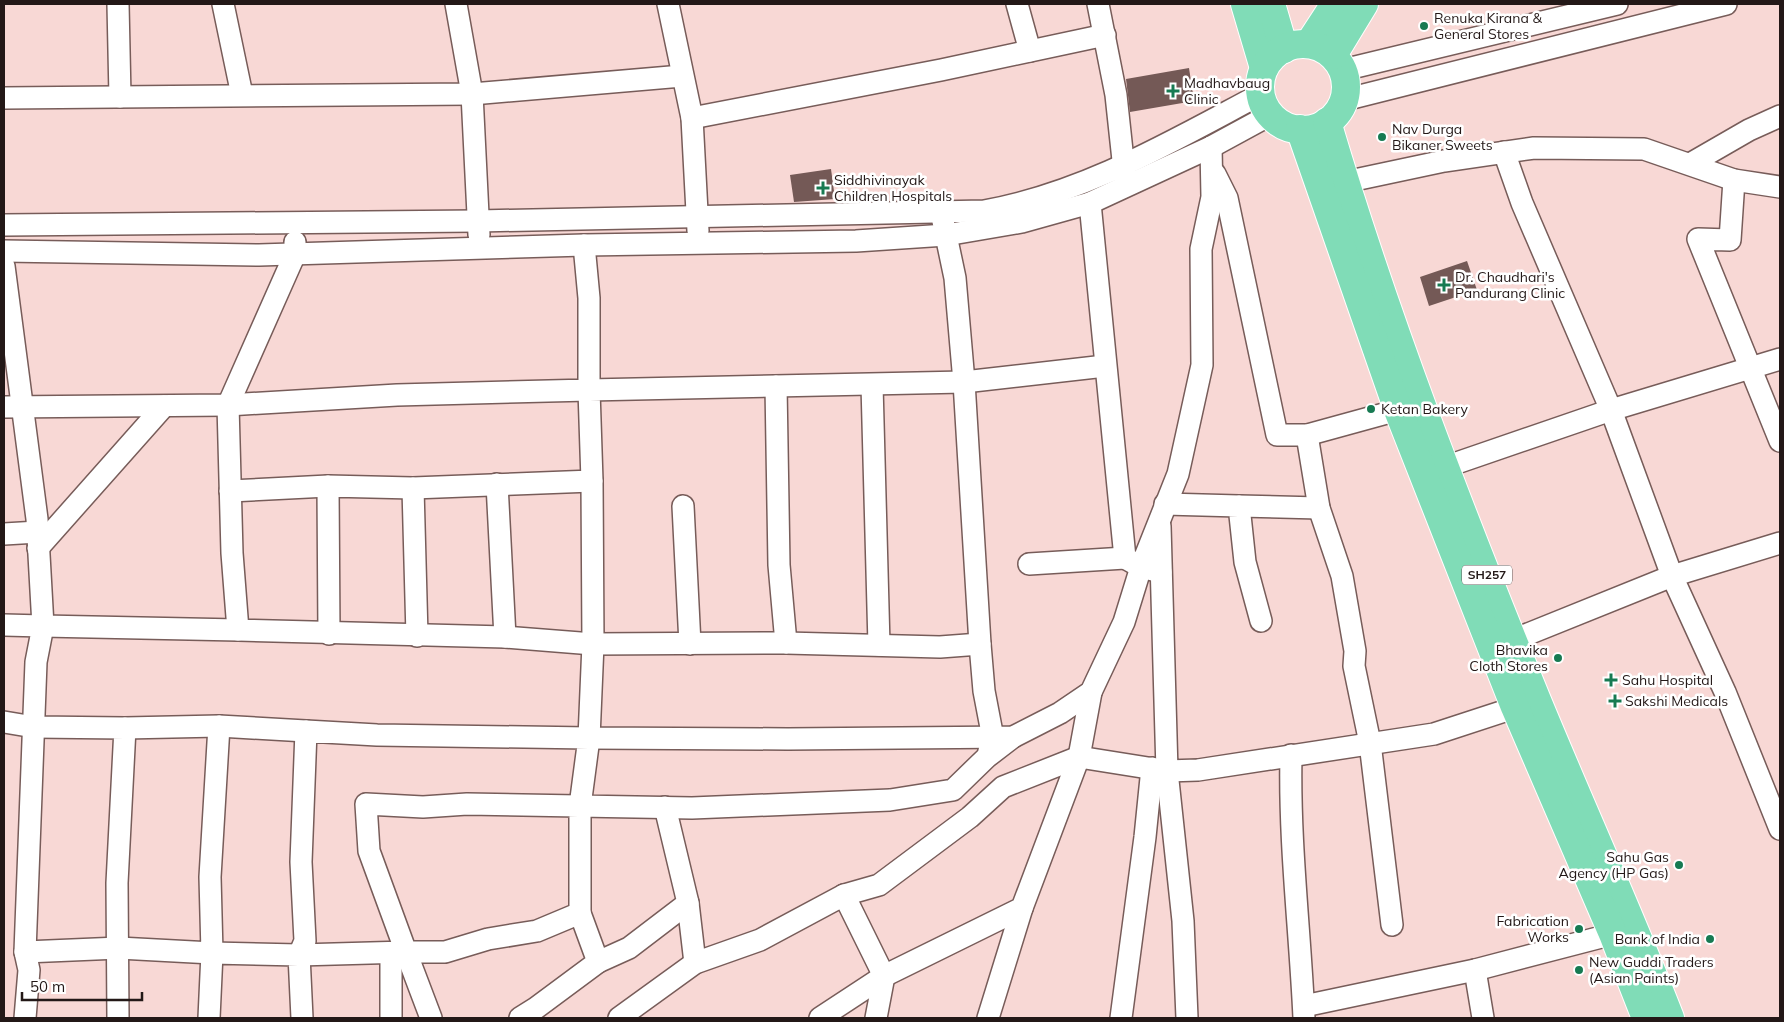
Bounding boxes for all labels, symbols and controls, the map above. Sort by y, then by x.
place label: Renuka Kirana & General Stores [1434,9,1542,43]
marker: Renuka Kirana & General Stores [1418,20,1430,32]
place label: Madhavbaug Clinic [1184,74,1270,108]
marker: Madhavbaug Clinic [1166,84,1180,98]
place label: Nav Durga Bikaner Sweets [1392,120,1493,154]
marker: Nav Durga Bikaner Sweets [1376,131,1388,143]
place label: Siddhivinayak Children Hospitals [834,171,952,205]
marker: Siddhivinayak Children Hospitals [816,181,830,195]
place label: Dr. Chaudhari's Pandurang Clinic [1455,268,1565,302]
marker: Dr. Chaudhari's Pandurang Clinic [1437,278,1451,292]
place label: Ketan Bakery [1381,400,1469,418]
marker: Ketan Bakery [1365,403,1377,415]
road number: SH257 [1462,566,1512,584]
place label: Bhavika Cloth Stores [1469,641,1548,675]
marker: Bhavika Cloth Stores [1552,652,1564,664]
place label: Sahu Hospital [1622,671,1713,689]
marker: Sahu Hospital [1604,673,1618,687]
place label: Sakshi Medicals [1625,692,1728,710]
marker: Sakshi Medicals [1609,695,1621,707]
place label: Sahu Gas Agency (HP Gas) [1558,848,1669,882]
marker: Sahu Gas Agency (HP Gas) [1673,859,1685,871]
place label: Fabrication Works [1496,912,1569,946]
marker: Fabrication Works [1573,923,1585,935]
place label: Bank of India [1615,930,1700,948]
marker: Bank of India [1704,933,1716,945]
place label: New Guddi Traders (Asian Paints) [1589,953,1714,987]
marker: New Guddi Traders (Asian Paints) [1573,964,1585,976]
scale bar [22,970,142,1002]
text: 50 m [30,977,65,996]

